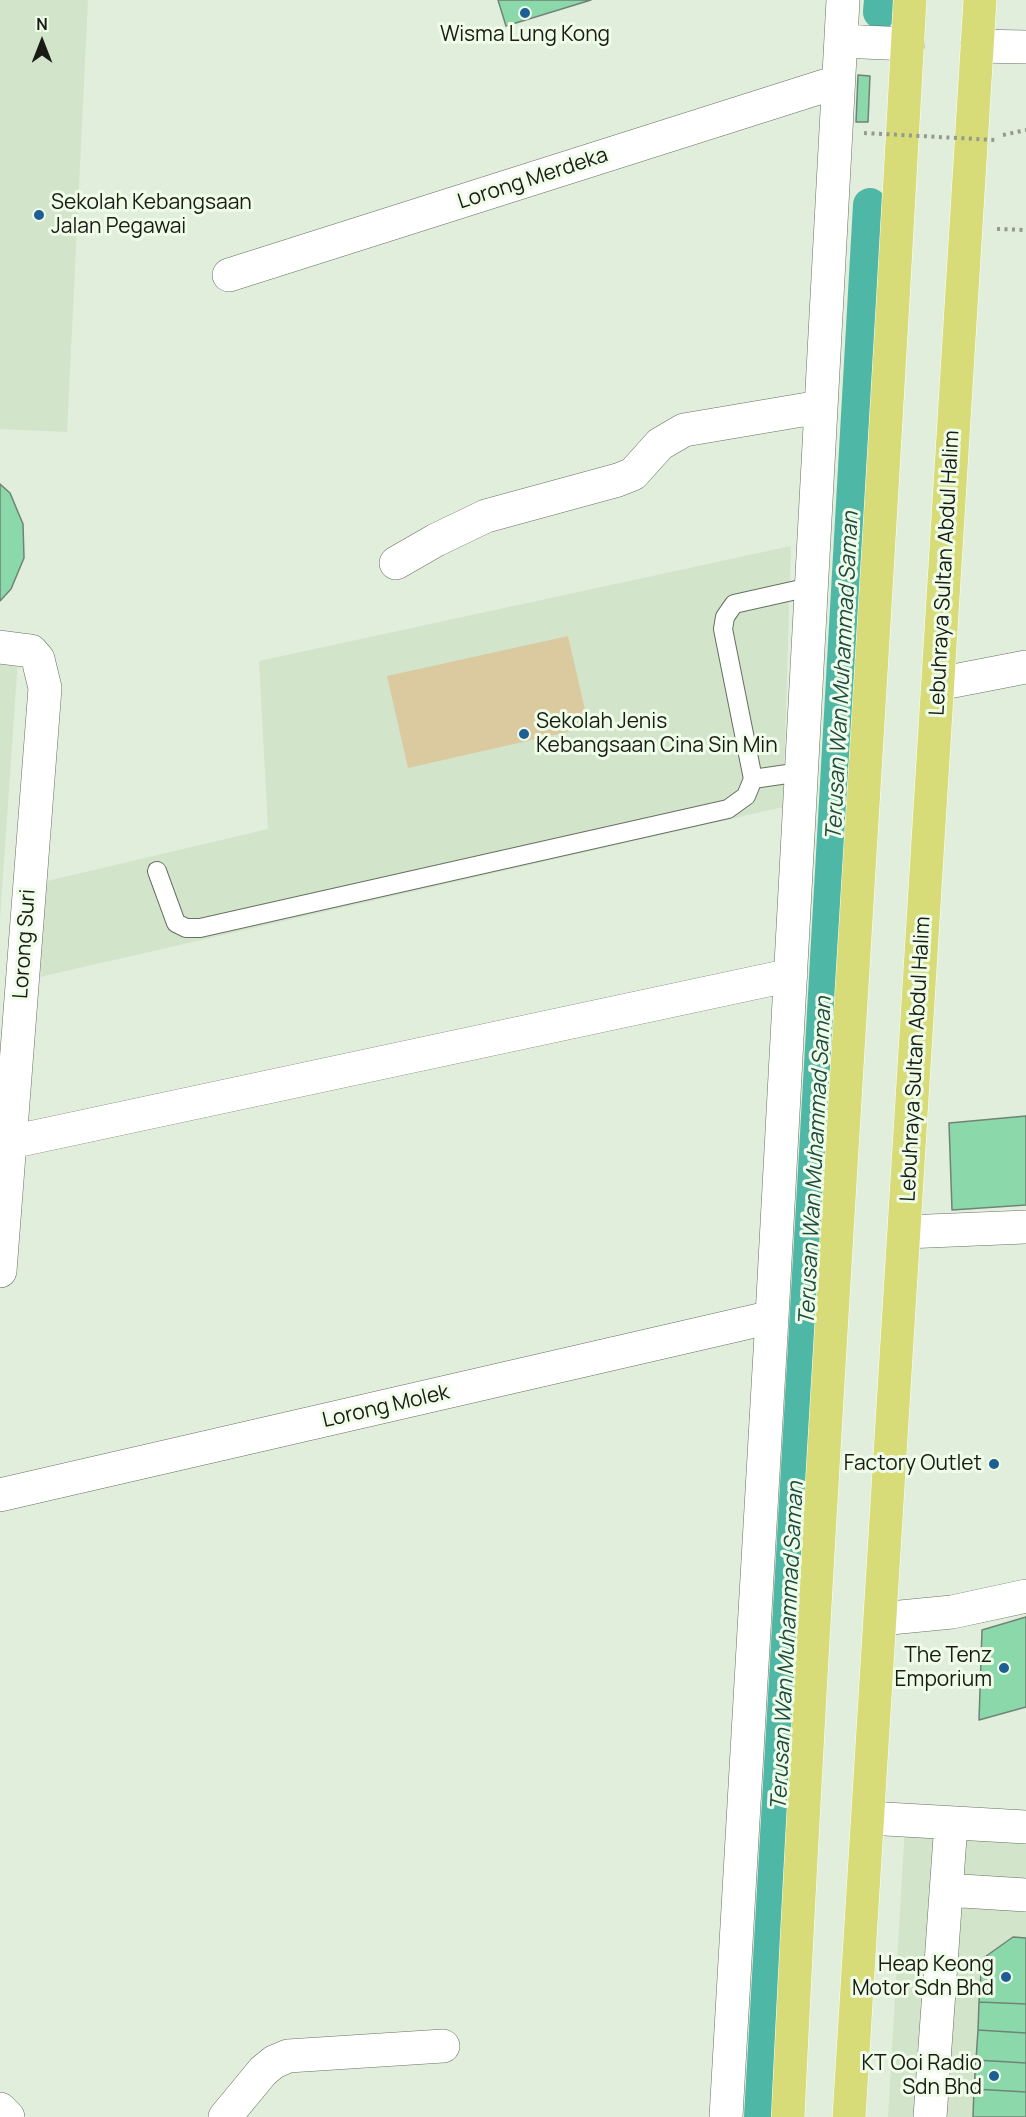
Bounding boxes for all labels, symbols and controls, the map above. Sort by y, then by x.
marker: Wisma Lung Kong [518,6,532,20]
north arrow [12,12,72,72]
text: N [36,13,48,35]
place label: Wisma Lung Kong [440,22,610,48]
street label: Lorong Merdeka [455,143,611,215]
place label: Sekolah Kebangsaan Jalan Pegawai [51,190,252,240]
marker: Sekolah Kebangsaan Jalan Pegawai [32,208,46,222]
street label: Lebuhraya Sultan Abdul Halim [925,430,965,716]
water label: Terusan Wan Muhammad Saman [821,511,865,841]
place label: Sekolah Jenis Kebangsaan Cina Sin Min [536,709,778,759]
marker: Sekolah Jenis Kebangsaan Cina Sin Min [517,727,531,741]
street label: Lorong Suri [9,888,41,1000]
street label: Lebuhraya Sultan Abdul Halim [896,916,936,1202]
water label: Terusan Wan Muhammad Saman [794,996,838,1326]
street label: Lorong Molek [320,1380,452,1434]
place label: Factory Outlet [844,1451,982,1477]
marker: Factory Outlet [987,1457,1001,1471]
water label: Terusan Wan Muhammad Saman [766,1481,810,1811]
place label: The Tenz Emporium [895,1643,992,1693]
marker: The Tenz Emporium [997,1661,1011,1675]
place label: Heap Keong Motor Sdn Bhd [852,1952,994,2002]
marker: Heap Keong Motor Sdn Bhd [999,1970,1013,1984]
place label: KT Ooi Radio Sdn Bhd [861,2051,982,2101]
marker: KT Ooi Radio Sdn Bhd [987,2069,1001,2083]

